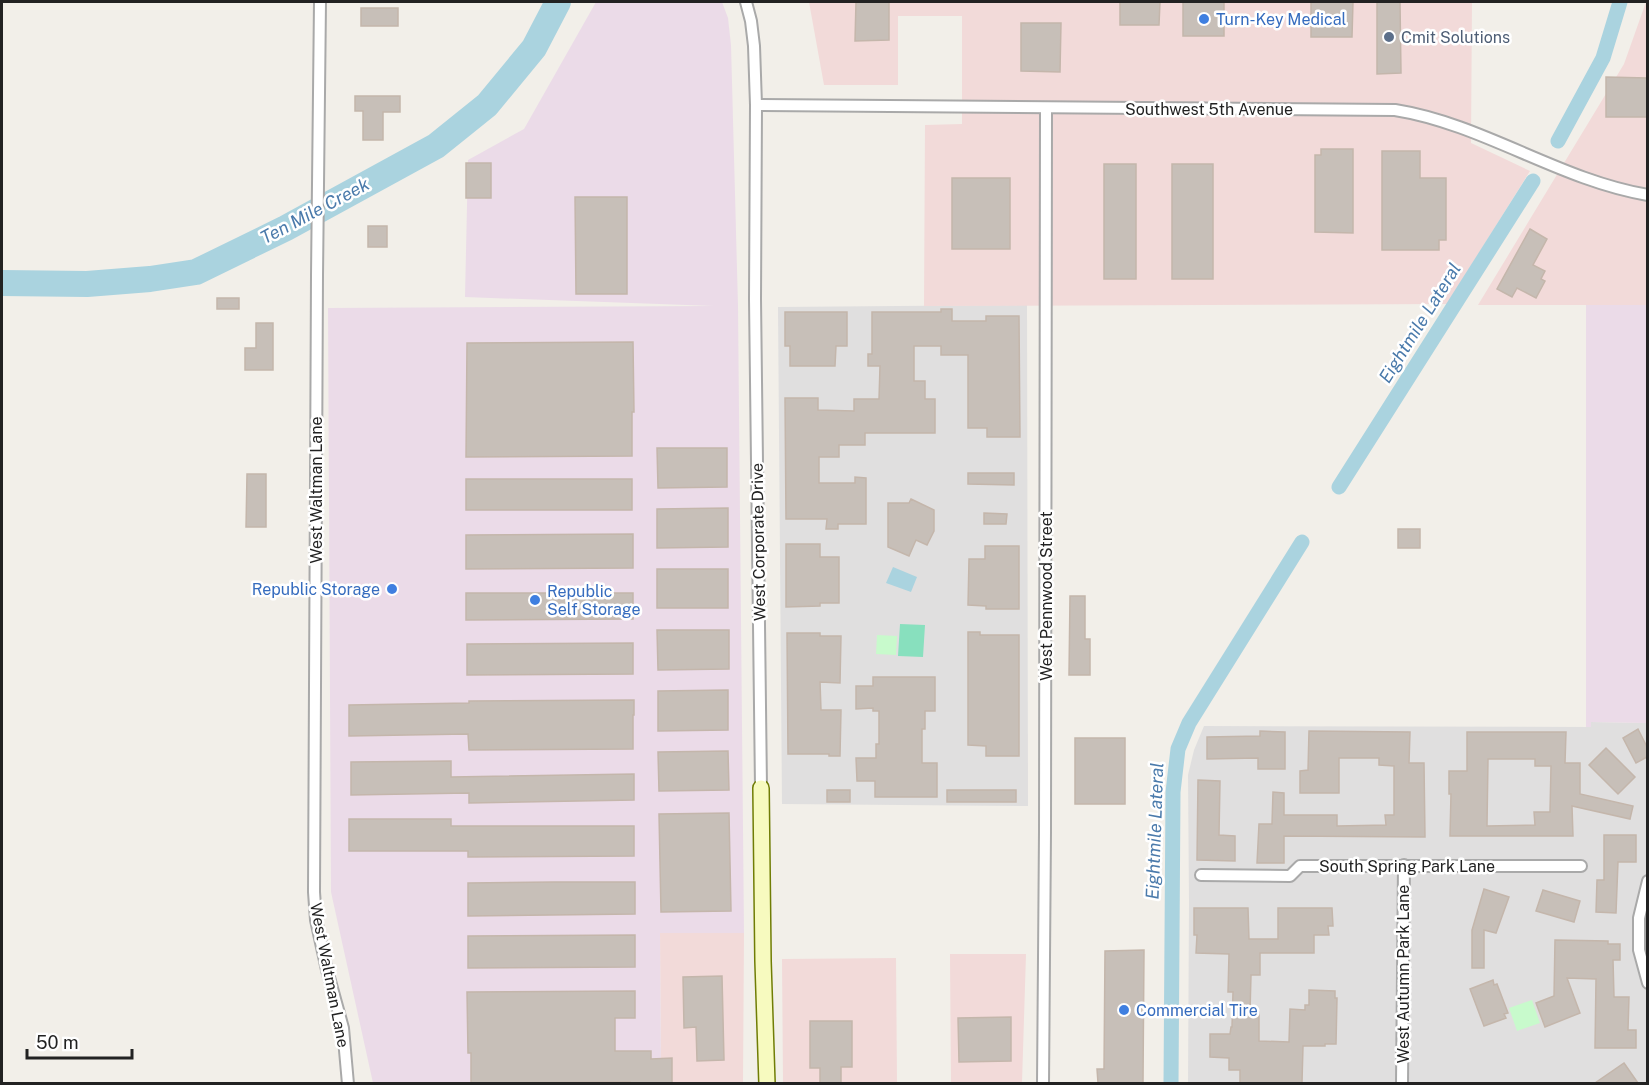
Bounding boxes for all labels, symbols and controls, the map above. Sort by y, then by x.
place label: Turn-Key Medical [1216,10,1346,29]
marker: Turn-Key Medical [1197,12,1211,26]
place label: Cmit Solutions [1401,28,1510,47]
marker: Cmit Solutions [1382,30,1396,44]
street label: Southwest 5th Avenue [1125,100,1293,119]
water label: Ten Mile Creek [257,173,373,248]
water label: Eightmile Lateral [1374,259,1465,387]
street label: West Waltman Lane [307,417,326,563]
street label: West Corporate Drive [748,463,769,621]
street label: West Pennwood Street [1037,511,1056,681]
place label: Republic Storage [252,580,380,599]
marker: Republic Storage [385,582,399,596]
place label: Republic Self Storage [547,582,641,619]
marker: Republic Self Storage [528,593,542,607]
water label: Eightmile Lateral [1142,762,1167,900]
street label: South Spring Park Lane [1319,857,1495,876]
street label: West Autumn Park Lane [1394,885,1413,1063]
street label: West Waltman Lane [306,901,353,1049]
place label: Commercial Tire [1136,1001,1258,1020]
marker: Commercial Tire [1117,1003,1131,1017]
scale bar [27,1022,132,1060]
text: 50 m [36,1032,79,1053]

